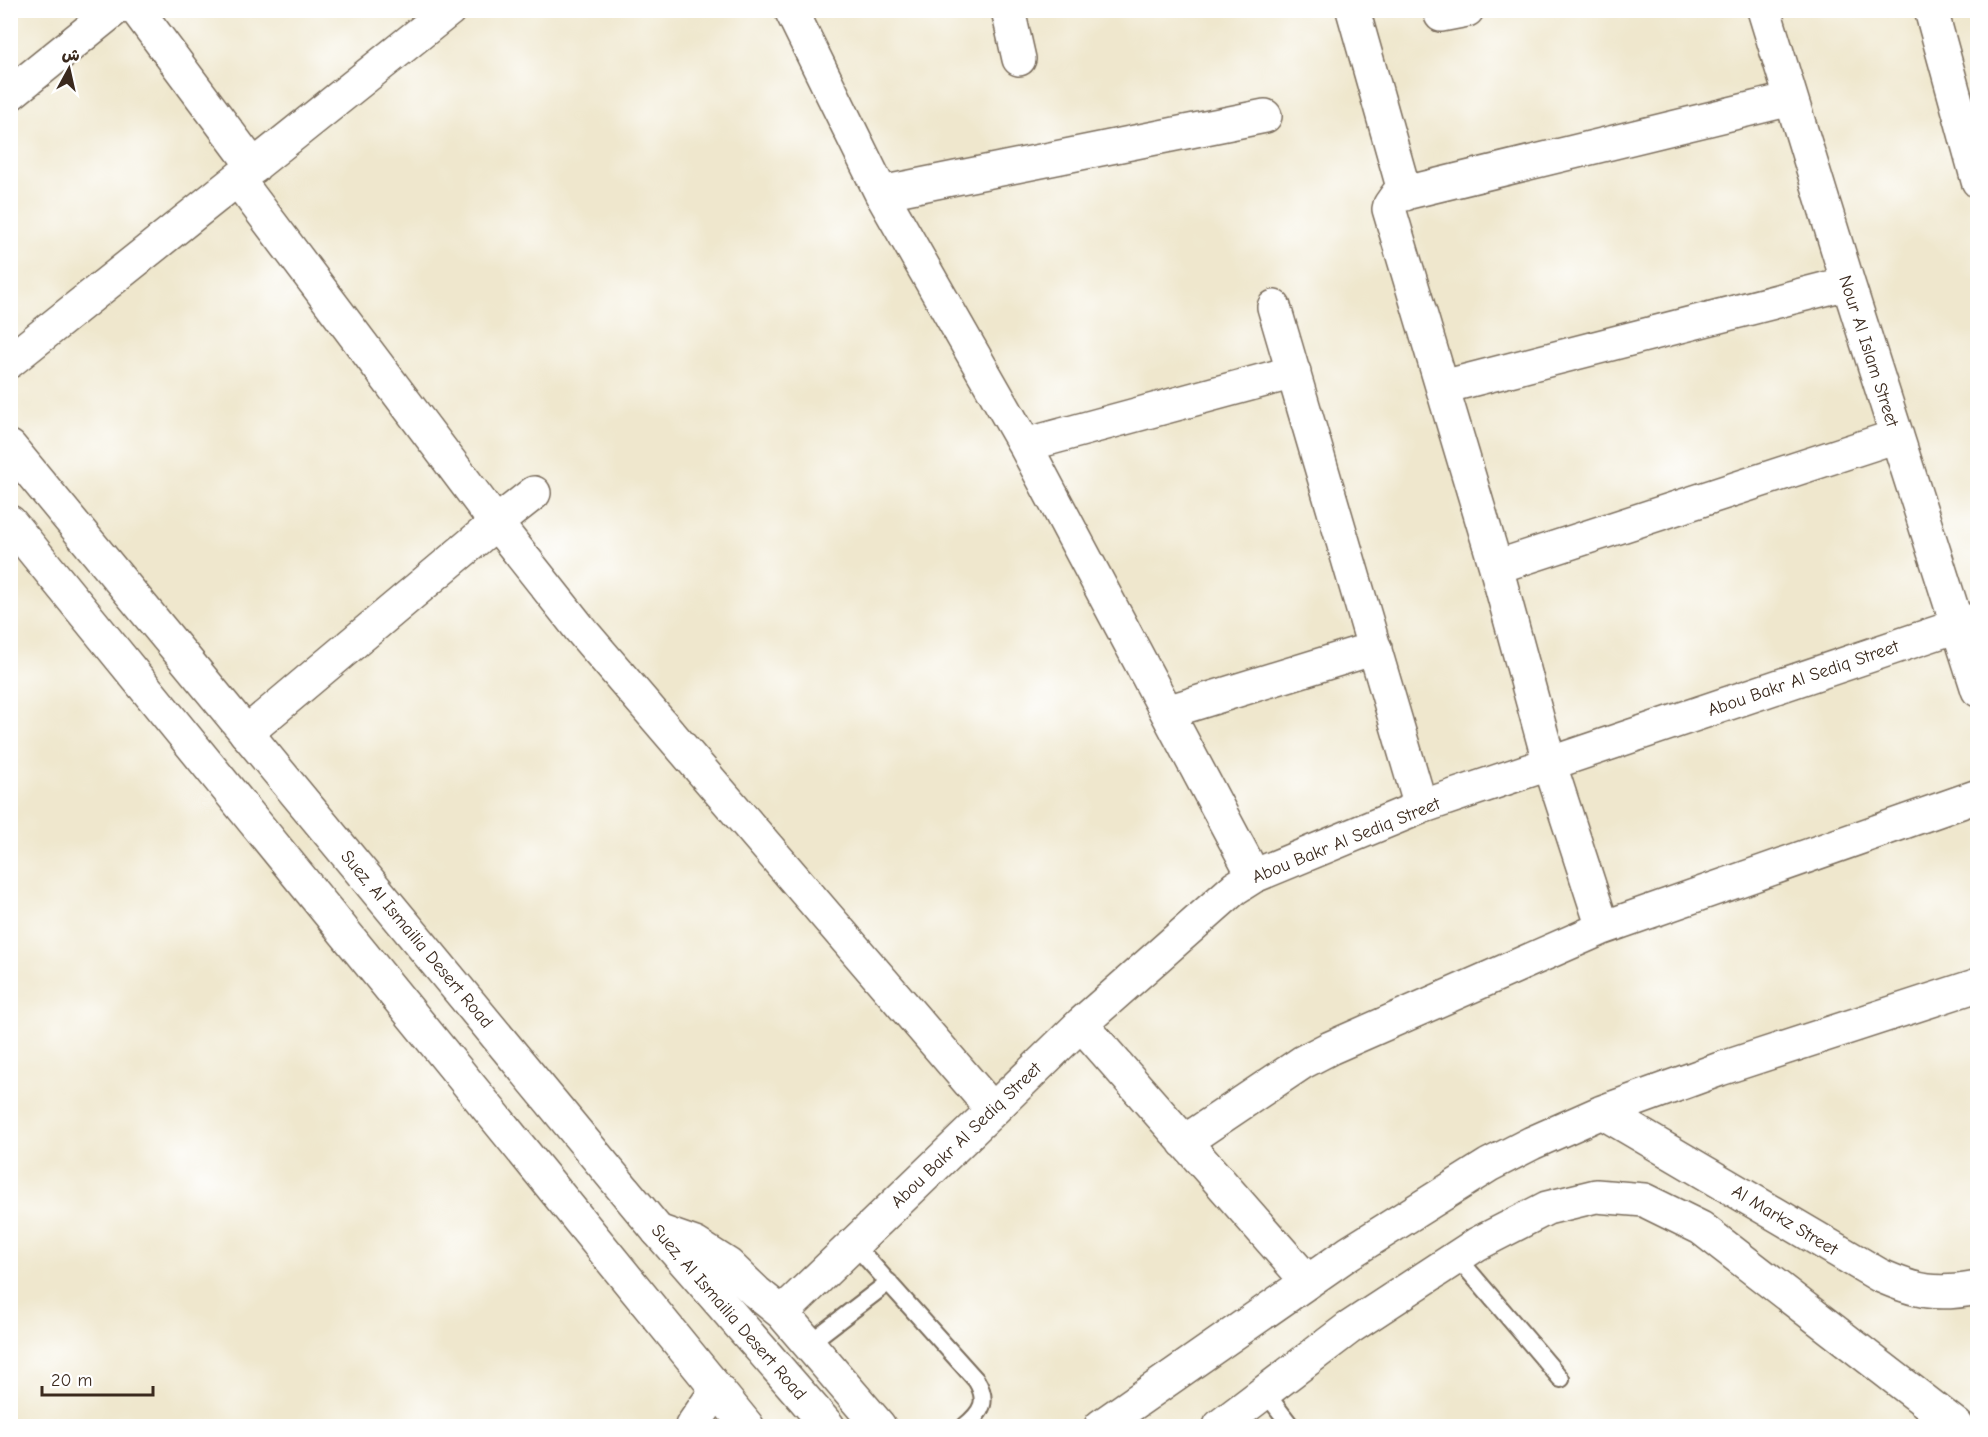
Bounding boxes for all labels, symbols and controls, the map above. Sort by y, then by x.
north arrow [39,39,99,99]
text: ش [61,45,81,65]
street label: Nour Al Islam Street [1834,273,1903,430]
street label: Abou Bakr Al Sediq Street [1705,636,1902,721]
street label: Abou Bakr Al Sediq Street [1249,793,1444,888]
street label: Suez, Al Ismailia Desert Road [336,846,497,1032]
street label: Abou Bakr Al Sediq Street [887,1058,1046,1213]
street label: Al Markz Street [1728,1181,1842,1261]
street label: Suez, Al Ismailia Desert Road [647,1220,810,1404]
scale bar [42,1359,153,1397]
text: 20 m [51,1370,92,1391]

